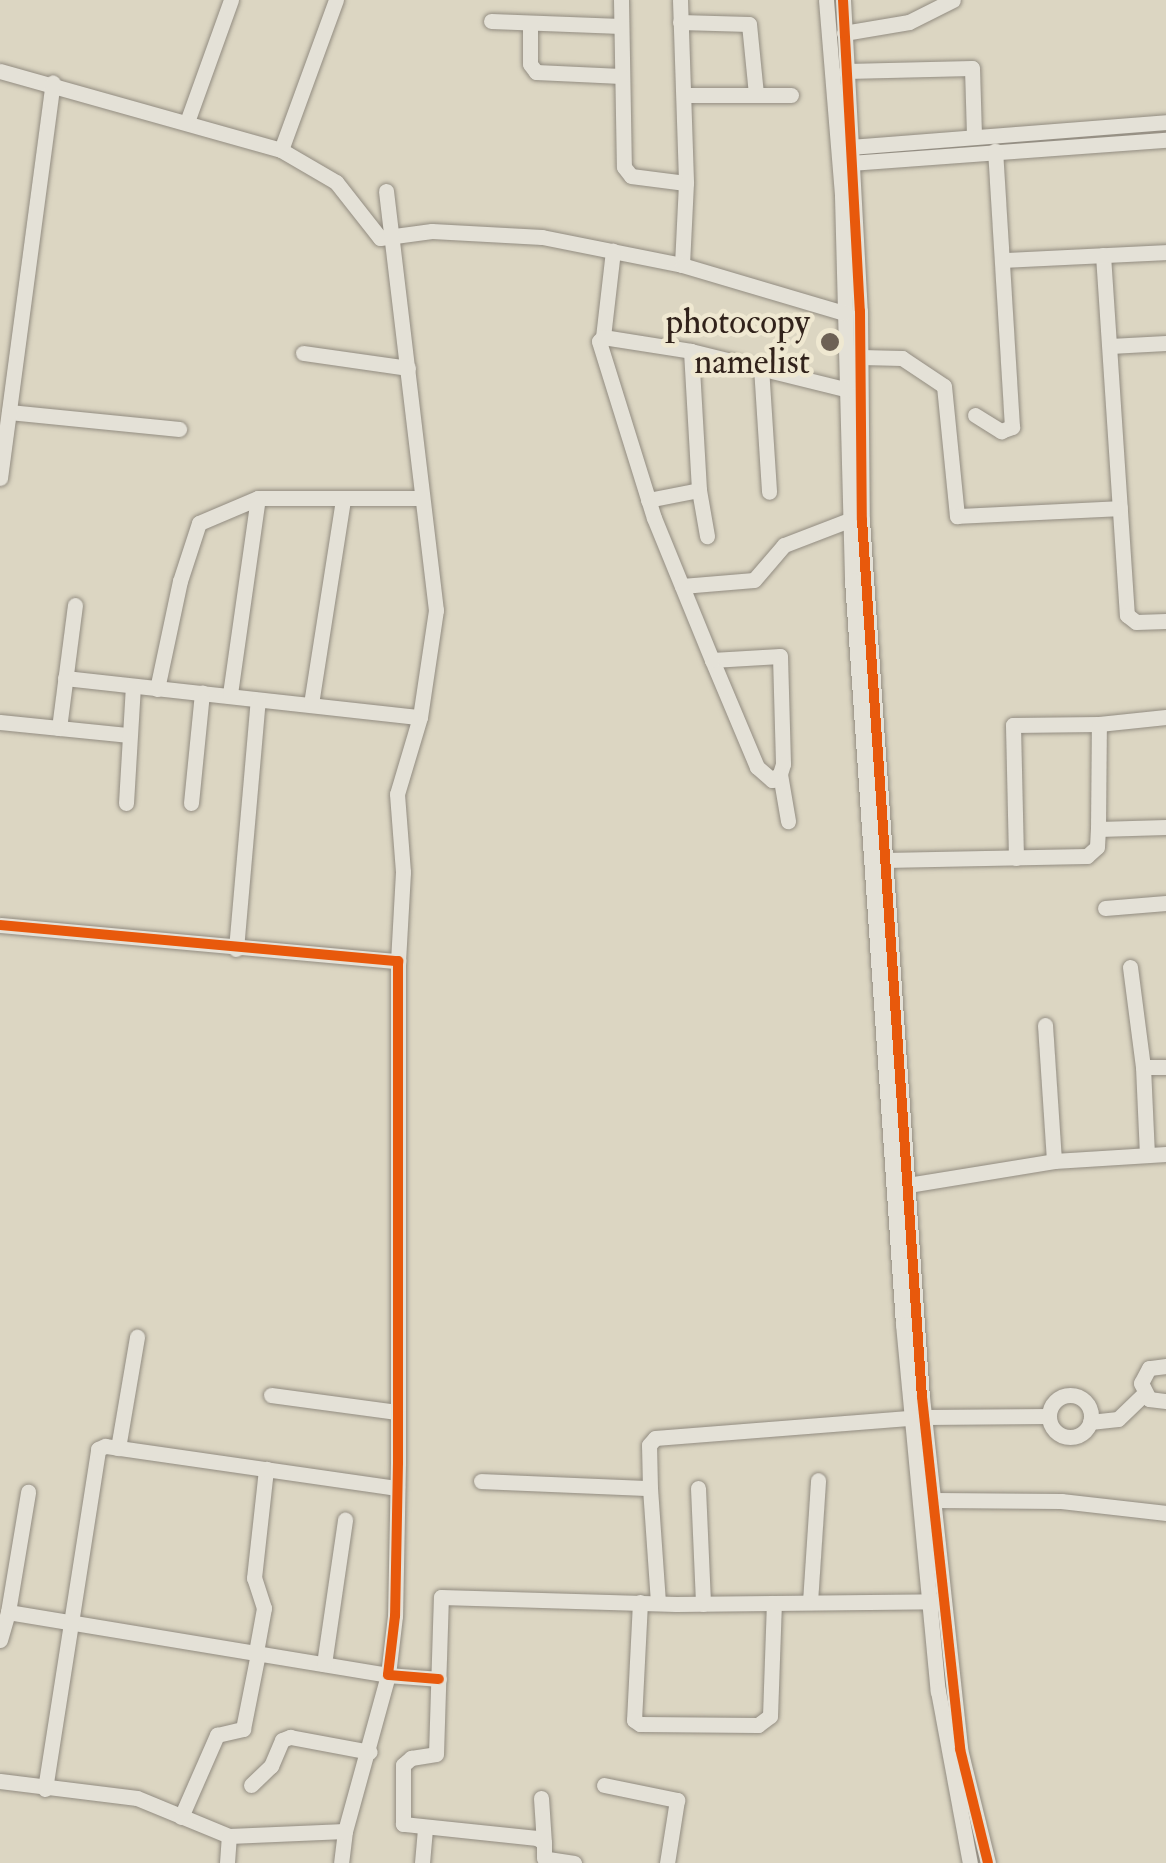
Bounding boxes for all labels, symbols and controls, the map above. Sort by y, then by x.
place label: photocopy namelist [665,301,810,383]
marker: photocopy namelist [819,331,841,353]

